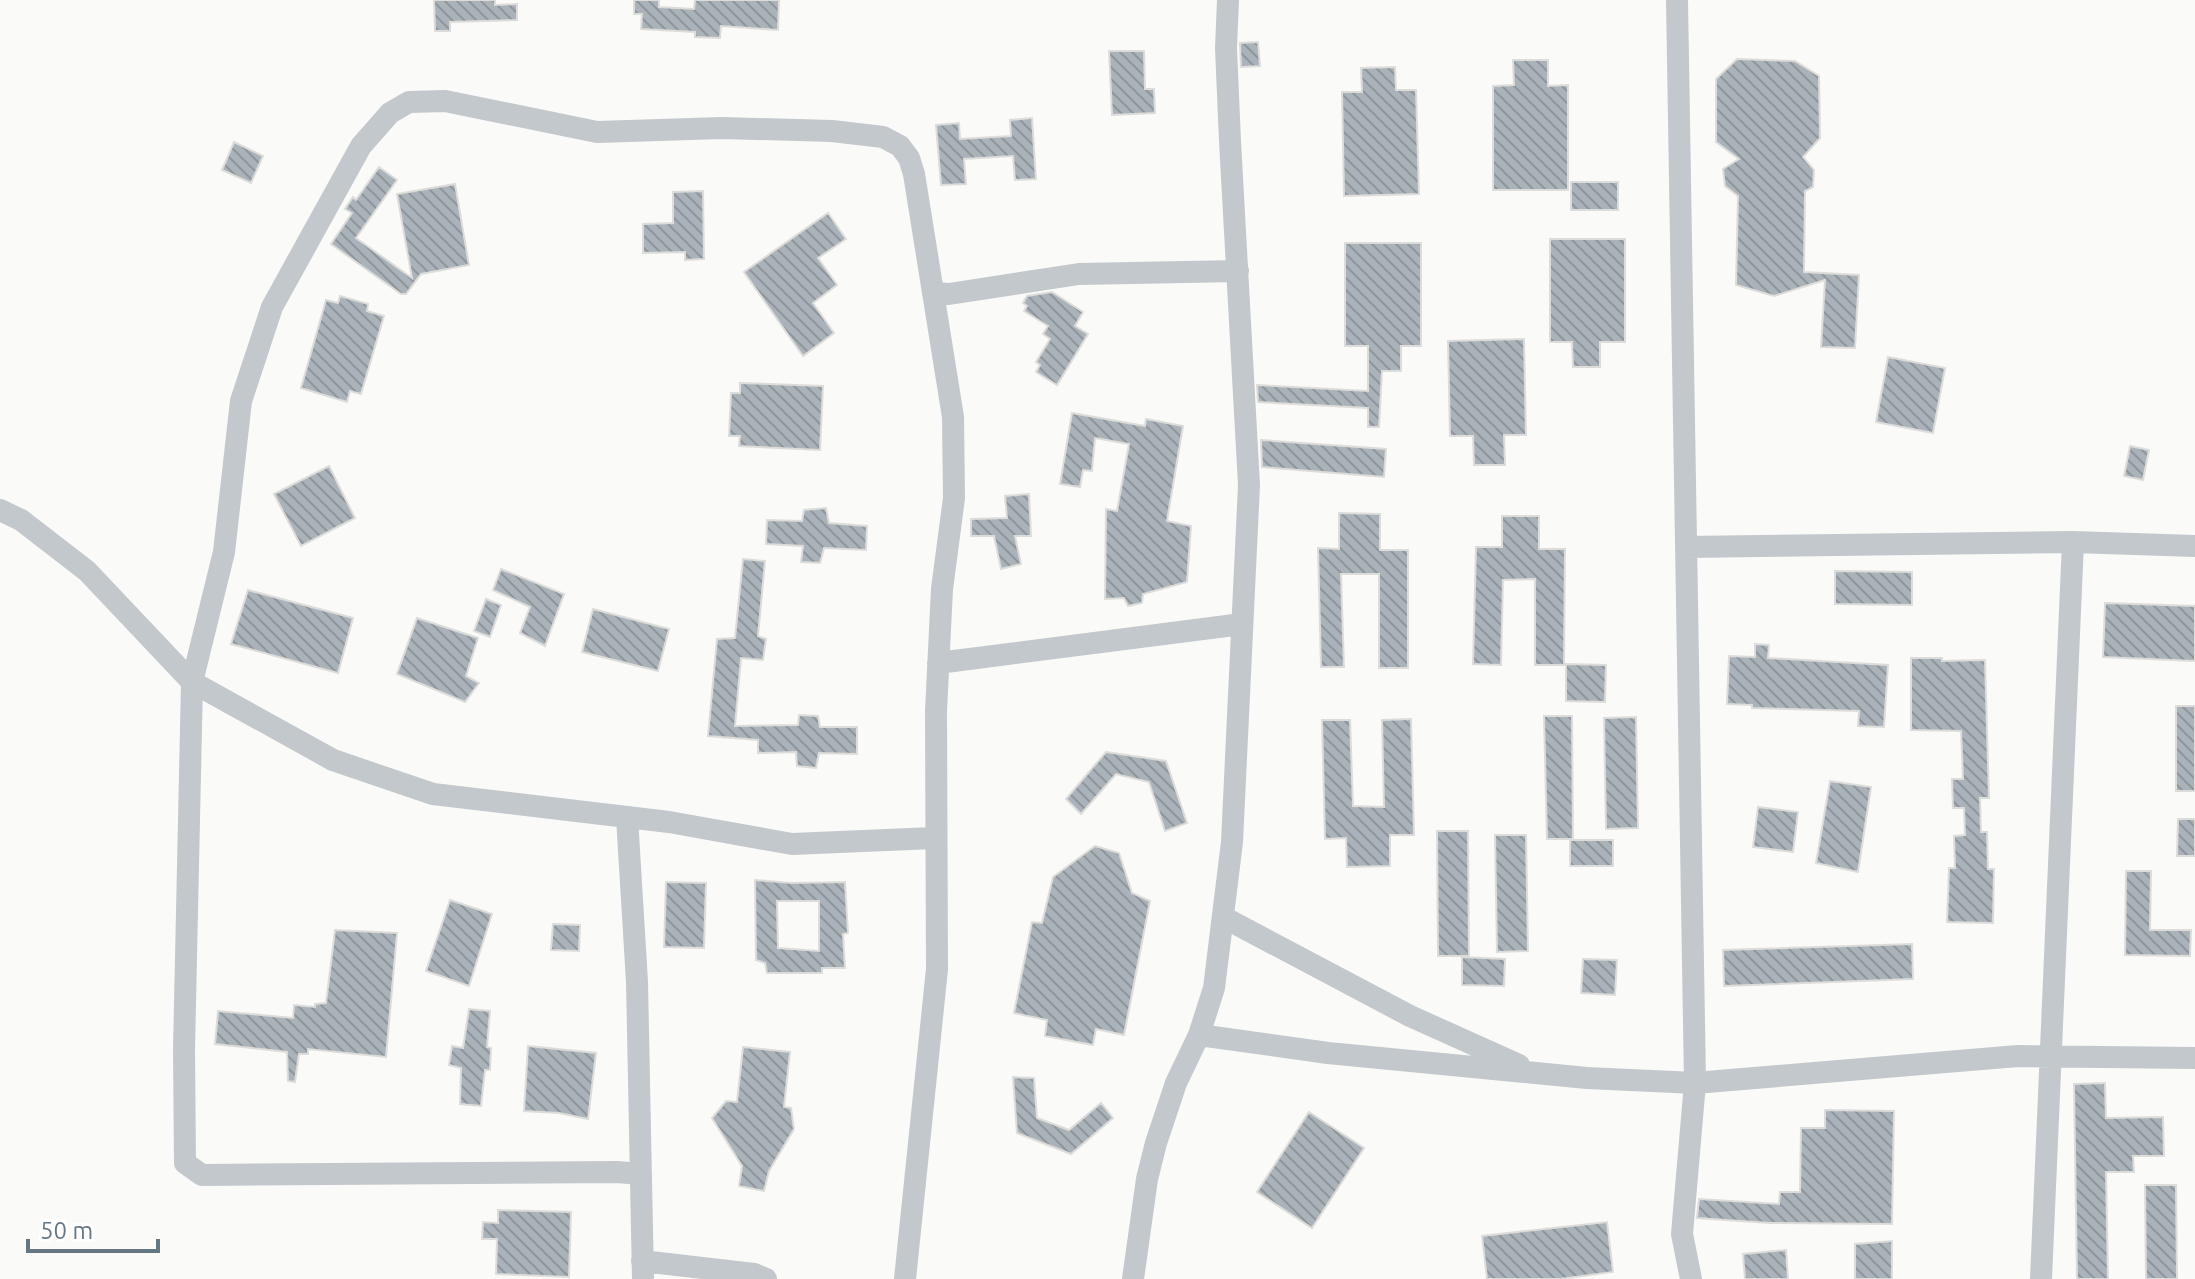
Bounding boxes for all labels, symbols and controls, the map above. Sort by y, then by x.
scale bar [28,1203,158,1253]
text: 50 m [40,1217,93,1244]

